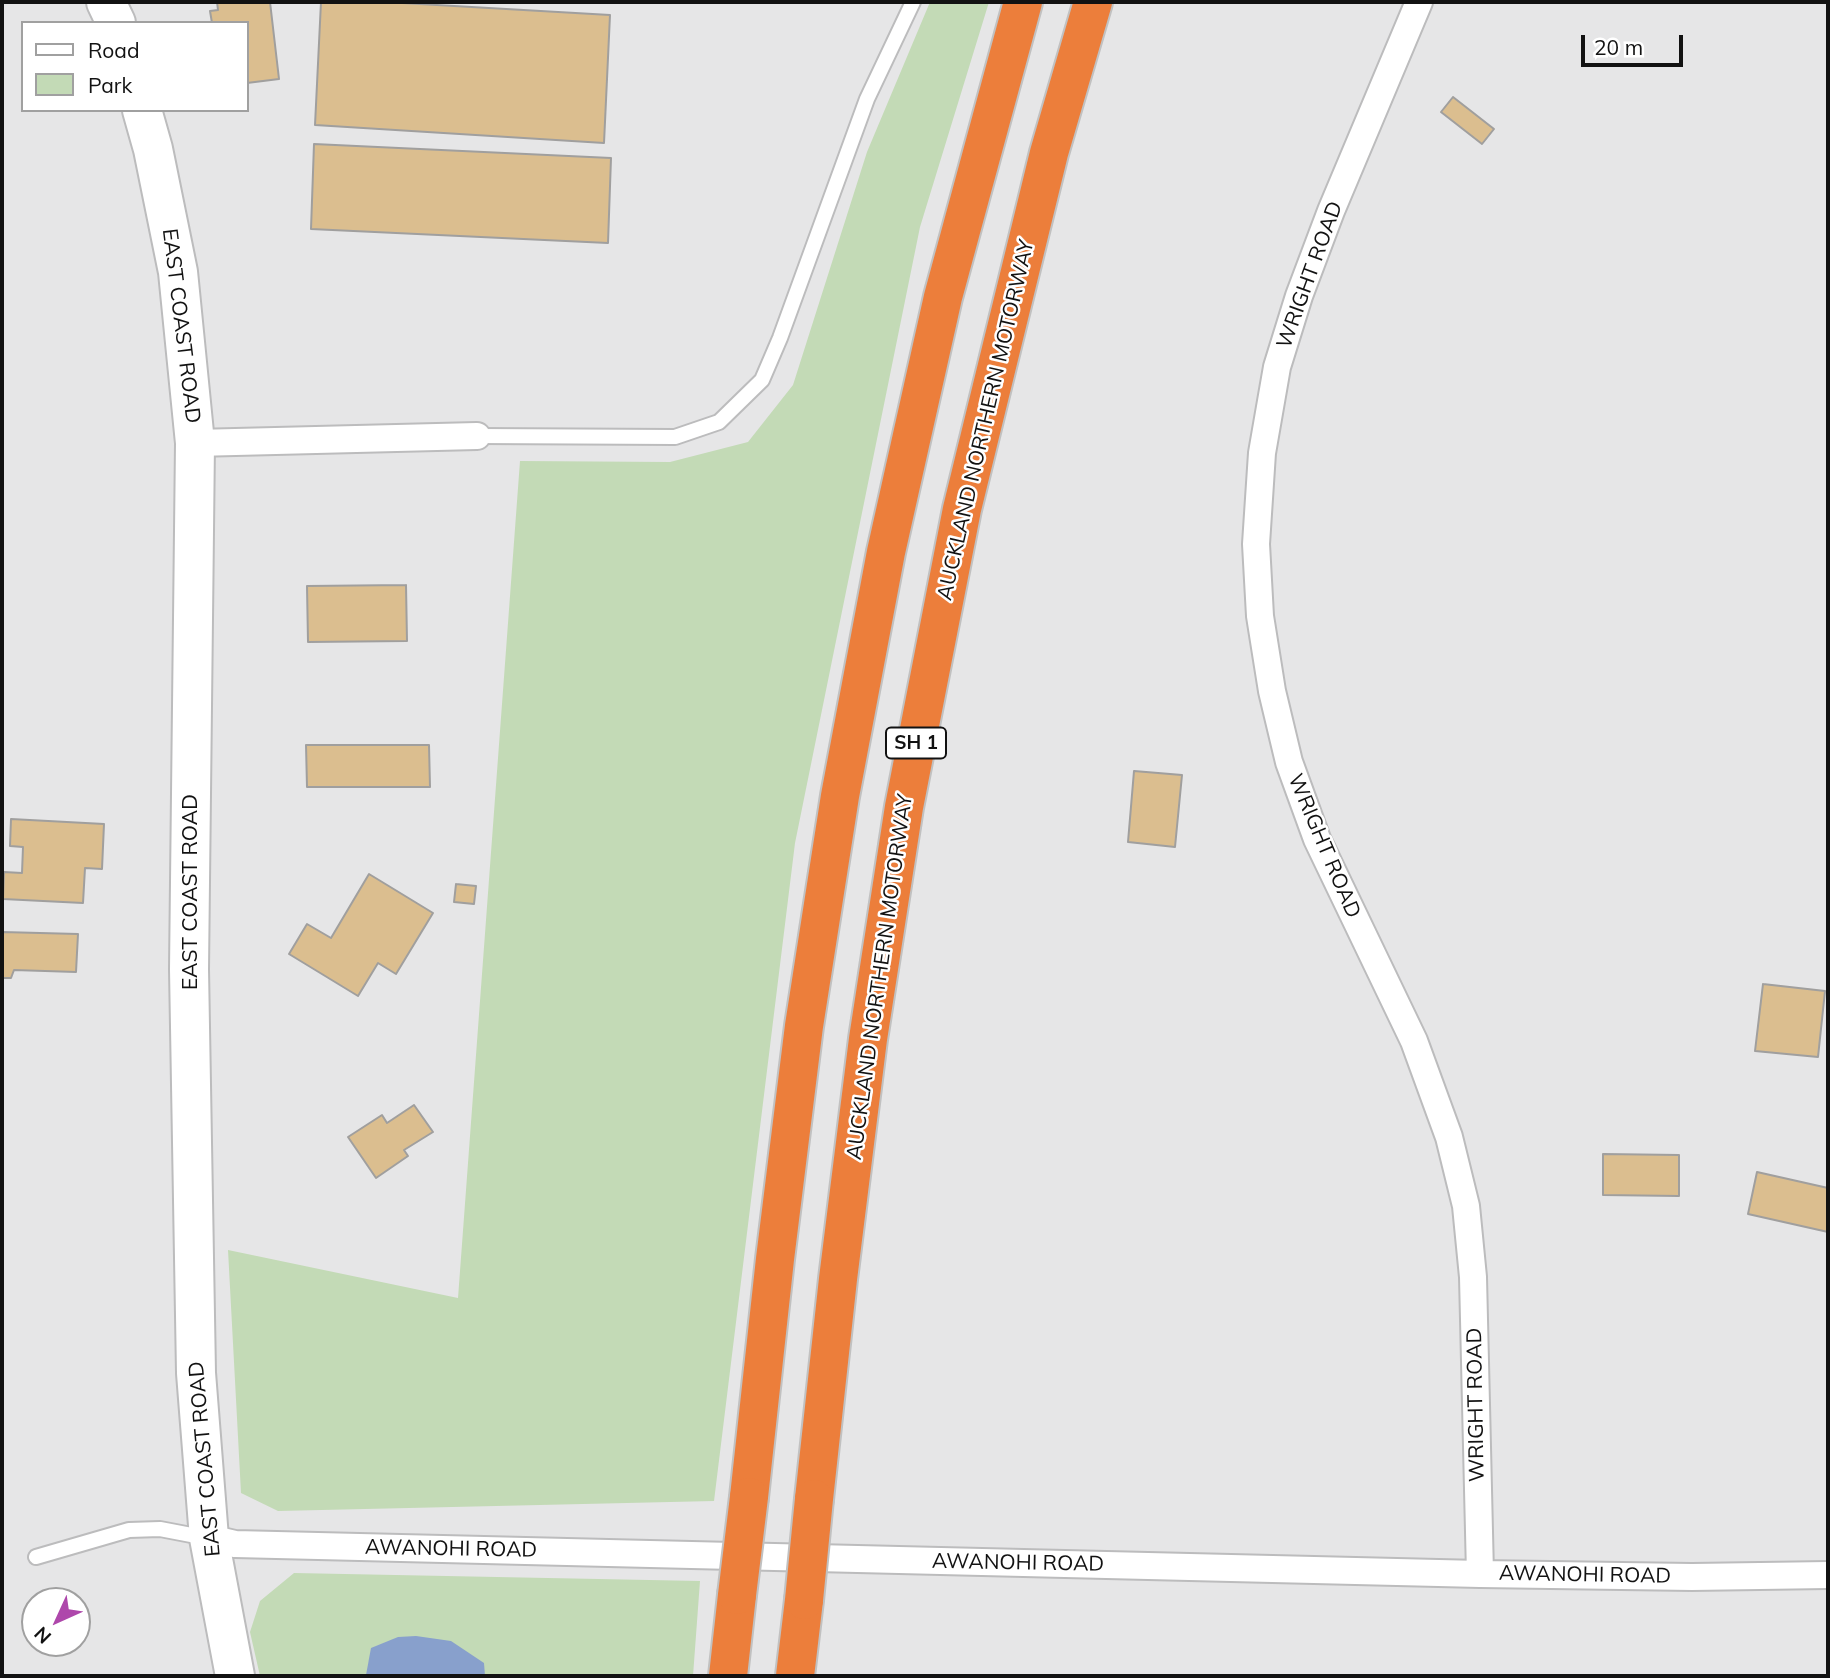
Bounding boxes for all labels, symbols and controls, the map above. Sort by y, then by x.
legend [21,21,248,112]
scale bar [1585,21,1686,65]
text: 20 m [1594,34,1643,60]
text: Road [88,37,139,63]
text: Park [88,72,132,98]
street label: WRIGHT ROAD [1272,198,1348,352]
street label: EAST COAST ROAD [157,227,205,425]
street label: AUCKLAND NORTHERN MOTORWAY [932,237,1040,603]
road number: SH 1 [886,728,946,758]
street label: WRIGHT ROAD [1282,770,1366,922]
street label: AUCKLAND NORTHERN MOTORWAY [842,793,918,1161]
street label: EAST COAST ROAD [178,794,204,990]
street label: WRIGHT ROAD [1462,1328,1490,1482]
street label: EAST COAST ROAD [184,1360,226,1558]
street label: AWANOHI ROAD [365,1535,537,1563]
street label: AWANOHI ROAD [932,1549,1104,1577]
street label: AWANOHI ROAD [1499,1561,1671,1589]
north arrow [21,1587,91,1657]
text: N [29,1622,56,1649]

